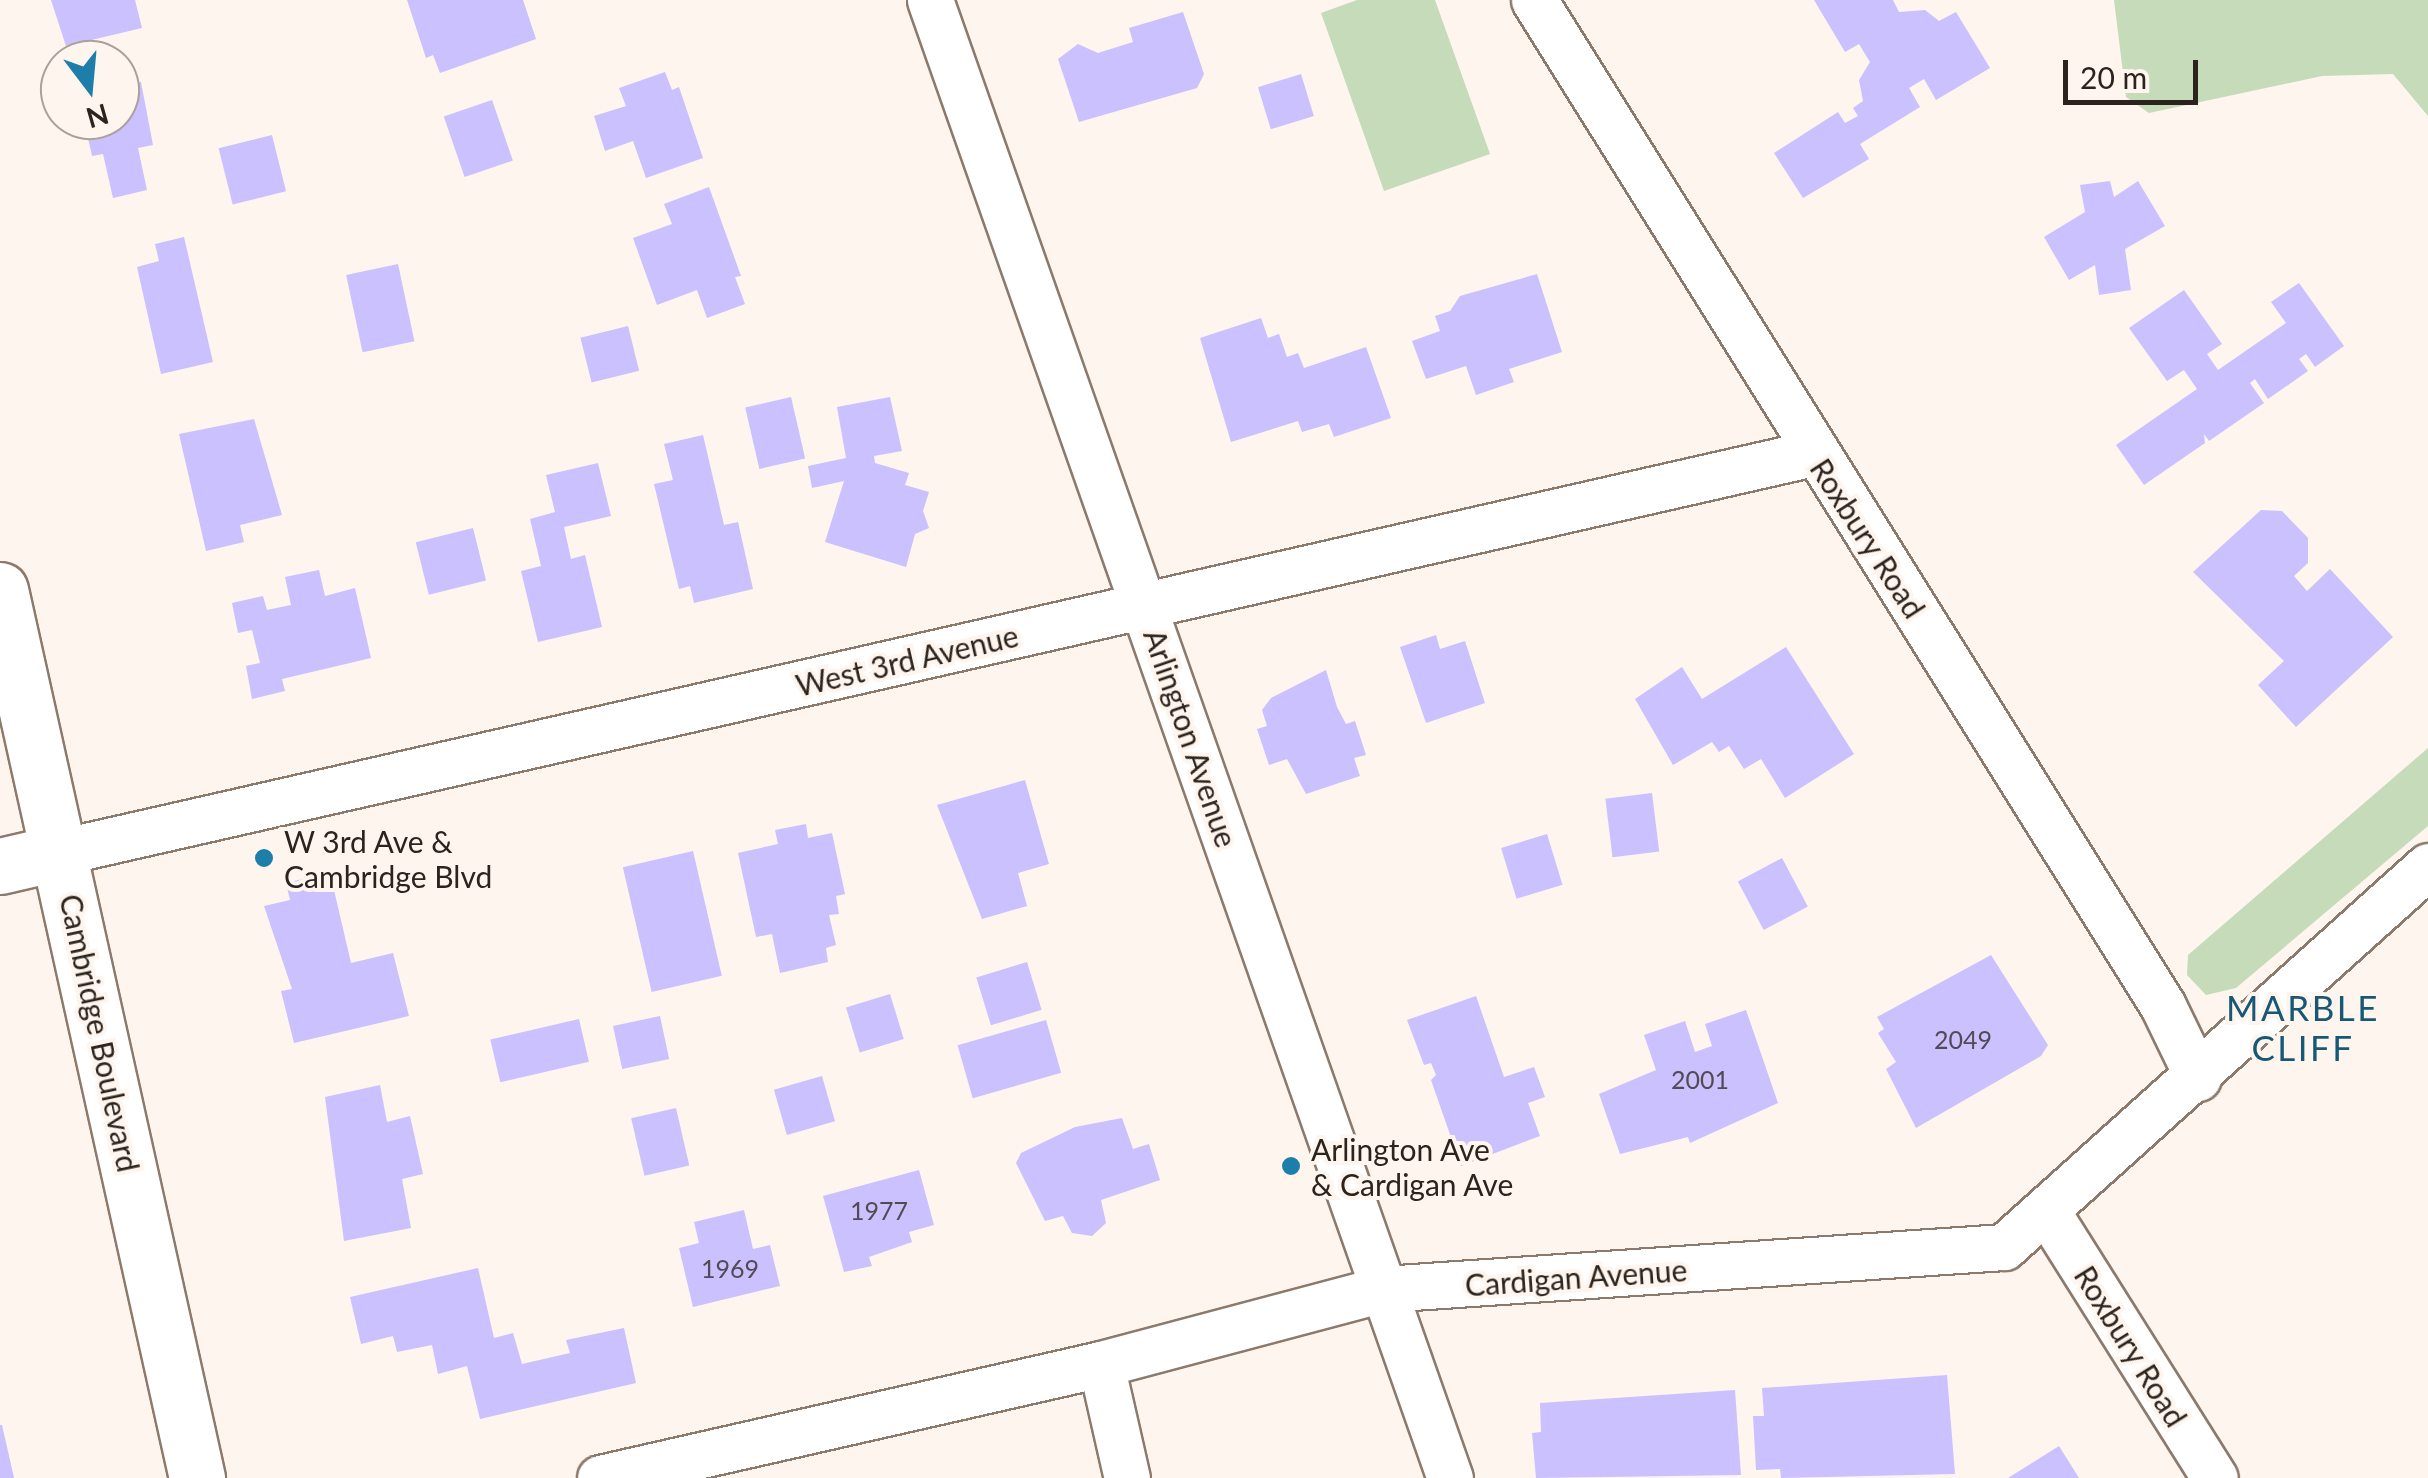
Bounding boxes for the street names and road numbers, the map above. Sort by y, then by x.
street label: Roxbury Road [1803,451,1933,625]
street label: West 3rd Avenue [792,617,1022,703]
street label: Arlington Avenue [1137,624,1245,852]
street label: Cambridge Boulevard [53,891,147,1175]
street label: Cardigan Avenue [1463,1251,1689,1303]
street label: Roxbury Road [2067,1259,2195,1433]

